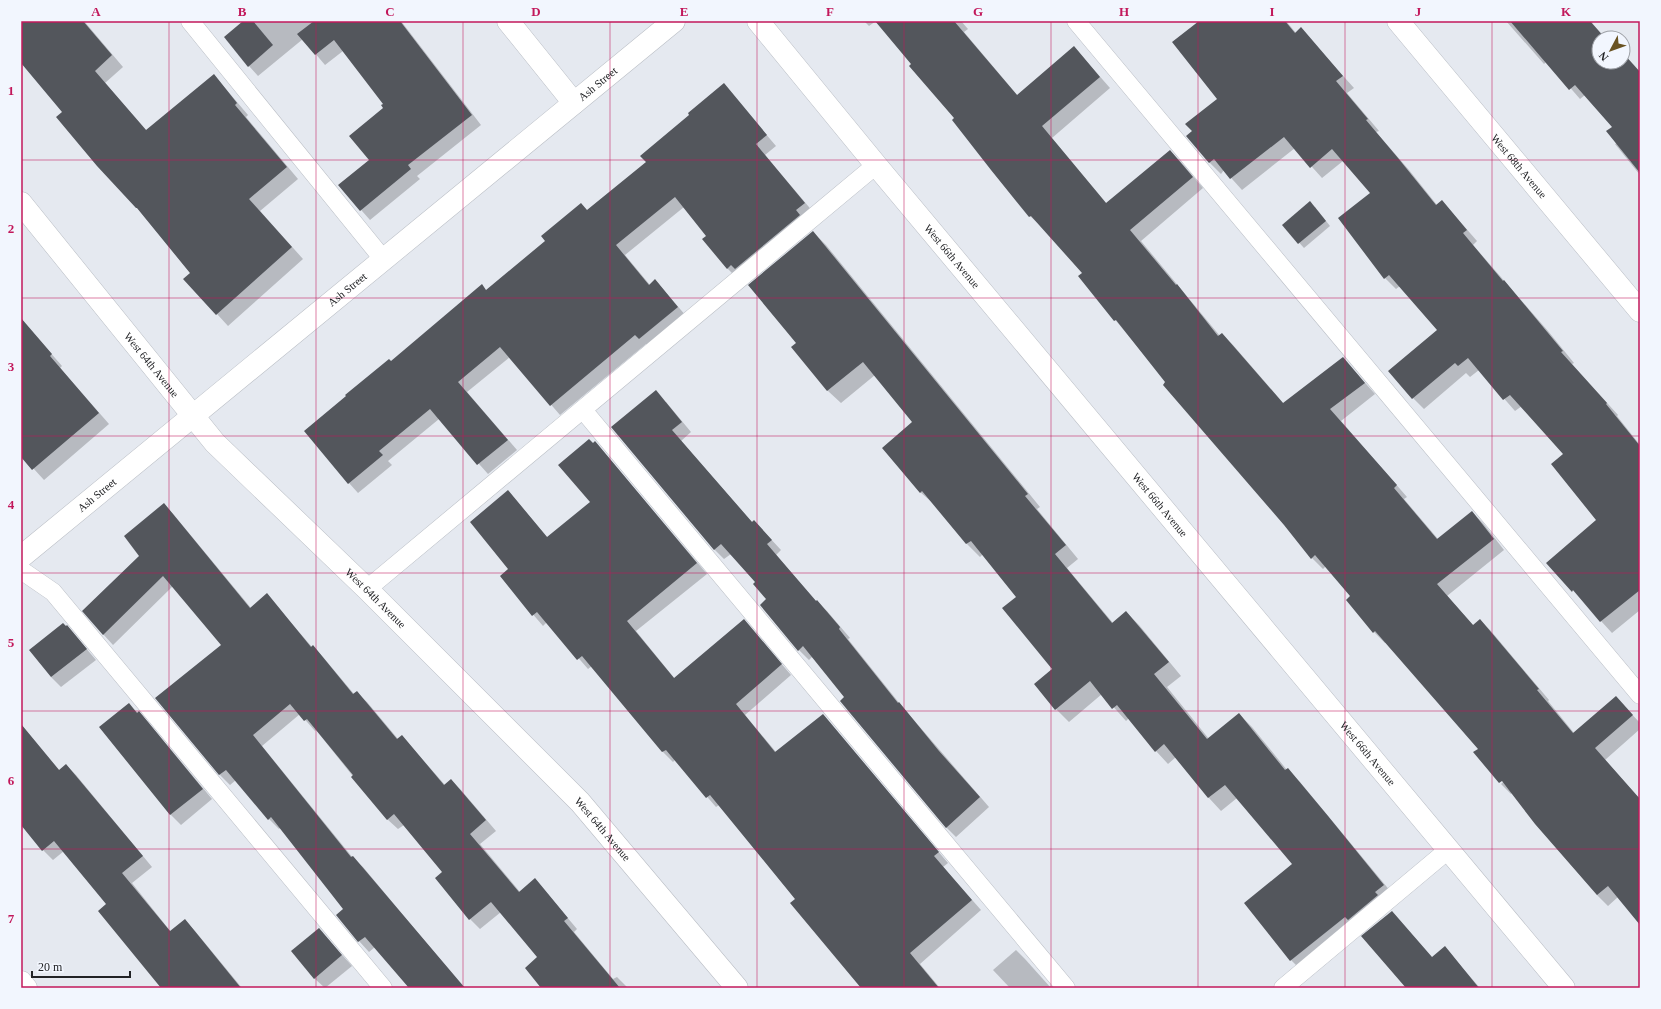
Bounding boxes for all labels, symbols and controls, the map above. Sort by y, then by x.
text: A [91,4,101,19]
text: B [238,4,247,19]
text: C [385,4,395,19]
text: D [531,4,541,19]
text: E [680,4,688,19]
text: F [826,4,834,19]
text: G [973,4,983,19]
text: H [1119,4,1129,19]
text: I [1269,4,1275,19]
text: J [1415,4,1422,19]
text: K [1561,4,1572,19]
north arrow [1591,30,1631,70]
text: N [1596,50,1611,63]
street label: Ash Street [576,64,619,103]
text: 1 [8,83,14,98]
street label: West 68th Avenue [1489,132,1549,201]
text: 2 [8,221,14,236]
street label: West 66th Avenue [922,222,982,291]
street label: Ash Street [326,270,369,309]
street label: West 64th Avenue [122,330,182,400]
text: 3 [8,359,15,374]
street label: West 66th Avenue [1130,470,1190,539]
street label: Ash Street [75,476,118,514]
text: 4 [8,497,15,512]
street label: West 64th Avenue [343,566,408,630]
text: 5 [8,635,15,650]
street label: West 66th Avenue [1338,719,1398,788]
text: 6 [8,773,15,788]
street label: West 64th Avenue [573,795,633,863]
text: 7 [8,911,15,926]
scale bar [32,953,130,979]
text: 20 m [38,960,63,974]

